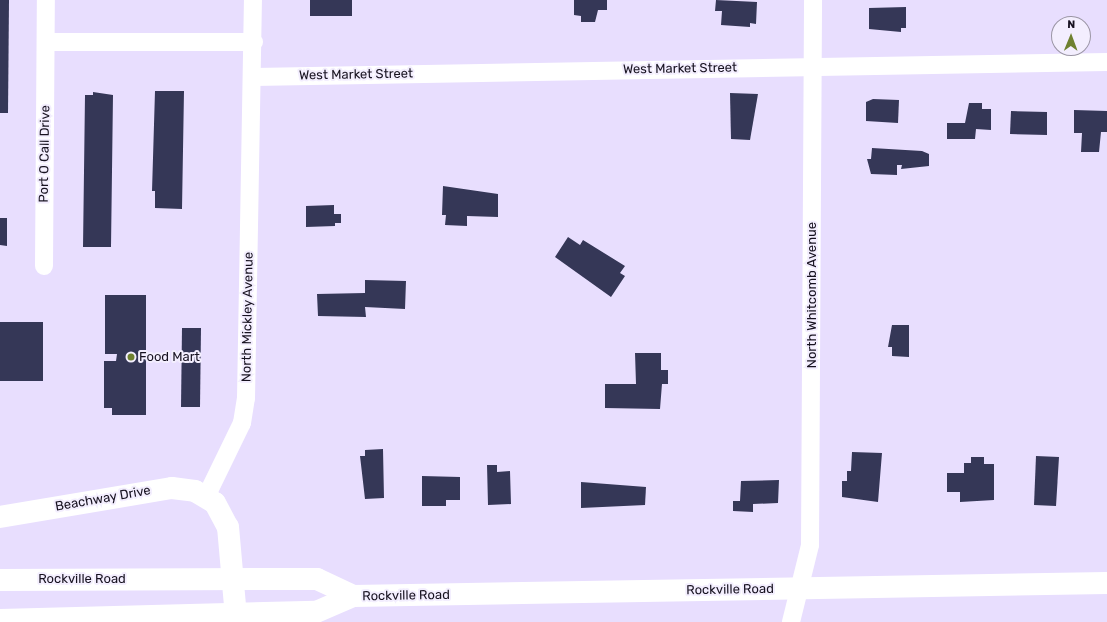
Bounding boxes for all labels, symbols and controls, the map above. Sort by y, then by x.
north arrow [1051,16,1091,56]
text: N [1067,18,1075,31]
street label: West Market Street [623,60,737,78]
street label: West Market Street [299,66,413,84]
street label: Port O Call Drive [36,105,54,203]
street label: North Whitcomb Avenue [804,222,820,368]
street label: North Mickley Avenue [239,251,257,383]
place label: Food Mart [139,349,200,365]
marker: Food Mart [126,352,136,362]
street label: Beachway Drive [54,483,152,515]
street label: Rockville Road [38,571,126,587]
street label: Rockville Road [686,581,774,599]
street label: Rockville Road [362,587,450,605]

